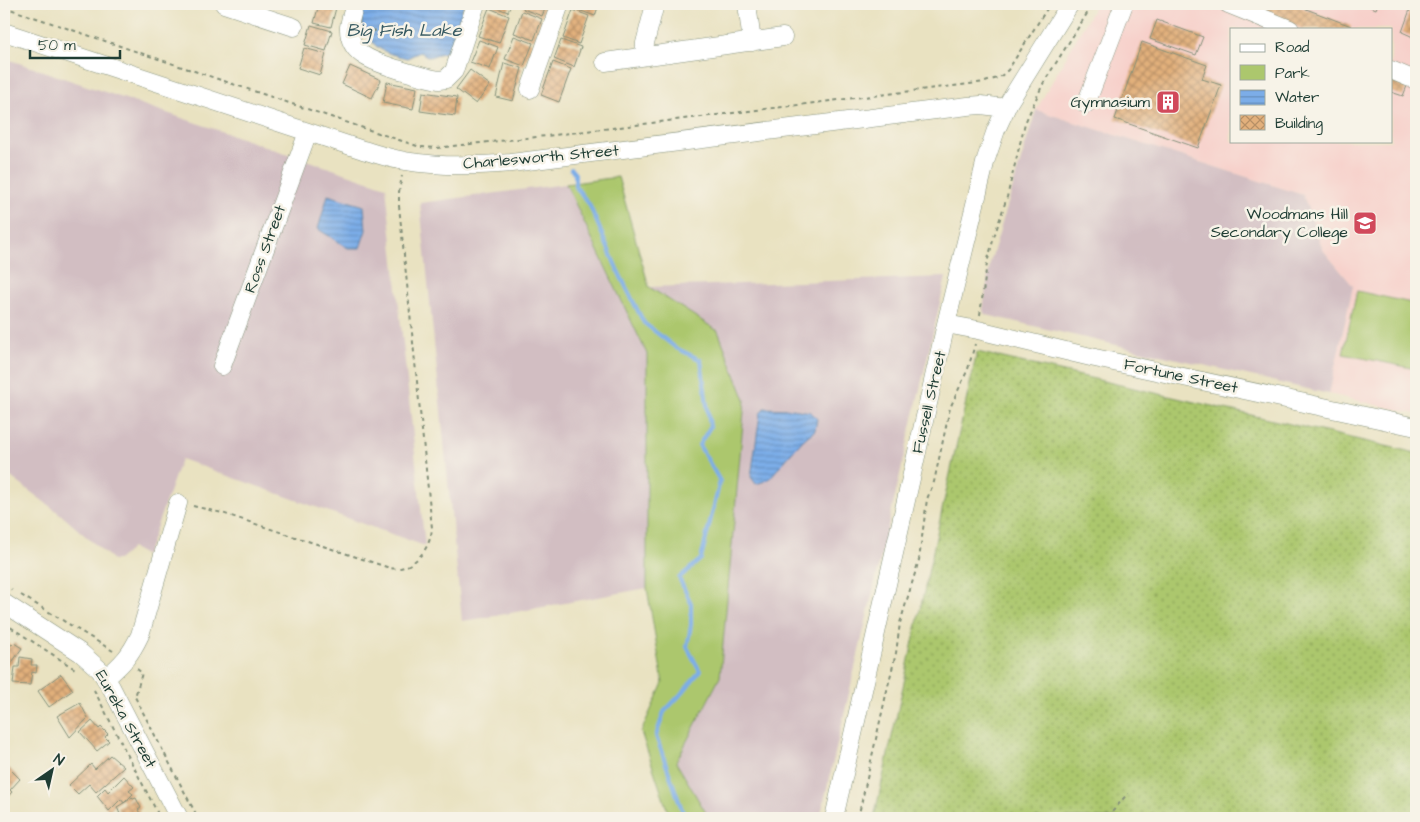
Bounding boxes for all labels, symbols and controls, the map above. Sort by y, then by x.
water label: Big Fish Lake [347,18,463,44]
scale bar [30,28,120,60]
legend [1230,28,1392,142]
text: 50 m [38,35,76,56]
text: Road [1275,37,1310,58]
text: Park [1275,63,1310,84]
text: Water [1275,87,1319,108]
building icon: Gymnasium [1155,89,1181,115]
place label: Gymnasium [1071,91,1151,114]
text: Building [1275,113,1323,135]
street label: Charlesworth Street [462,139,620,175]
street label: Ross Street [239,201,291,296]
place label: Woodmans Hill Secondary College [1211,203,1348,244]
school or university icon: Woodmans Hill Secondary College [1352,210,1378,236]
street label: Fussell Street [907,348,952,455]
street label: Fortune Street [1122,353,1241,399]
street label: Eureka Street [90,666,162,772]
north arrow [28,744,78,794]
text: N [49,749,68,771]

